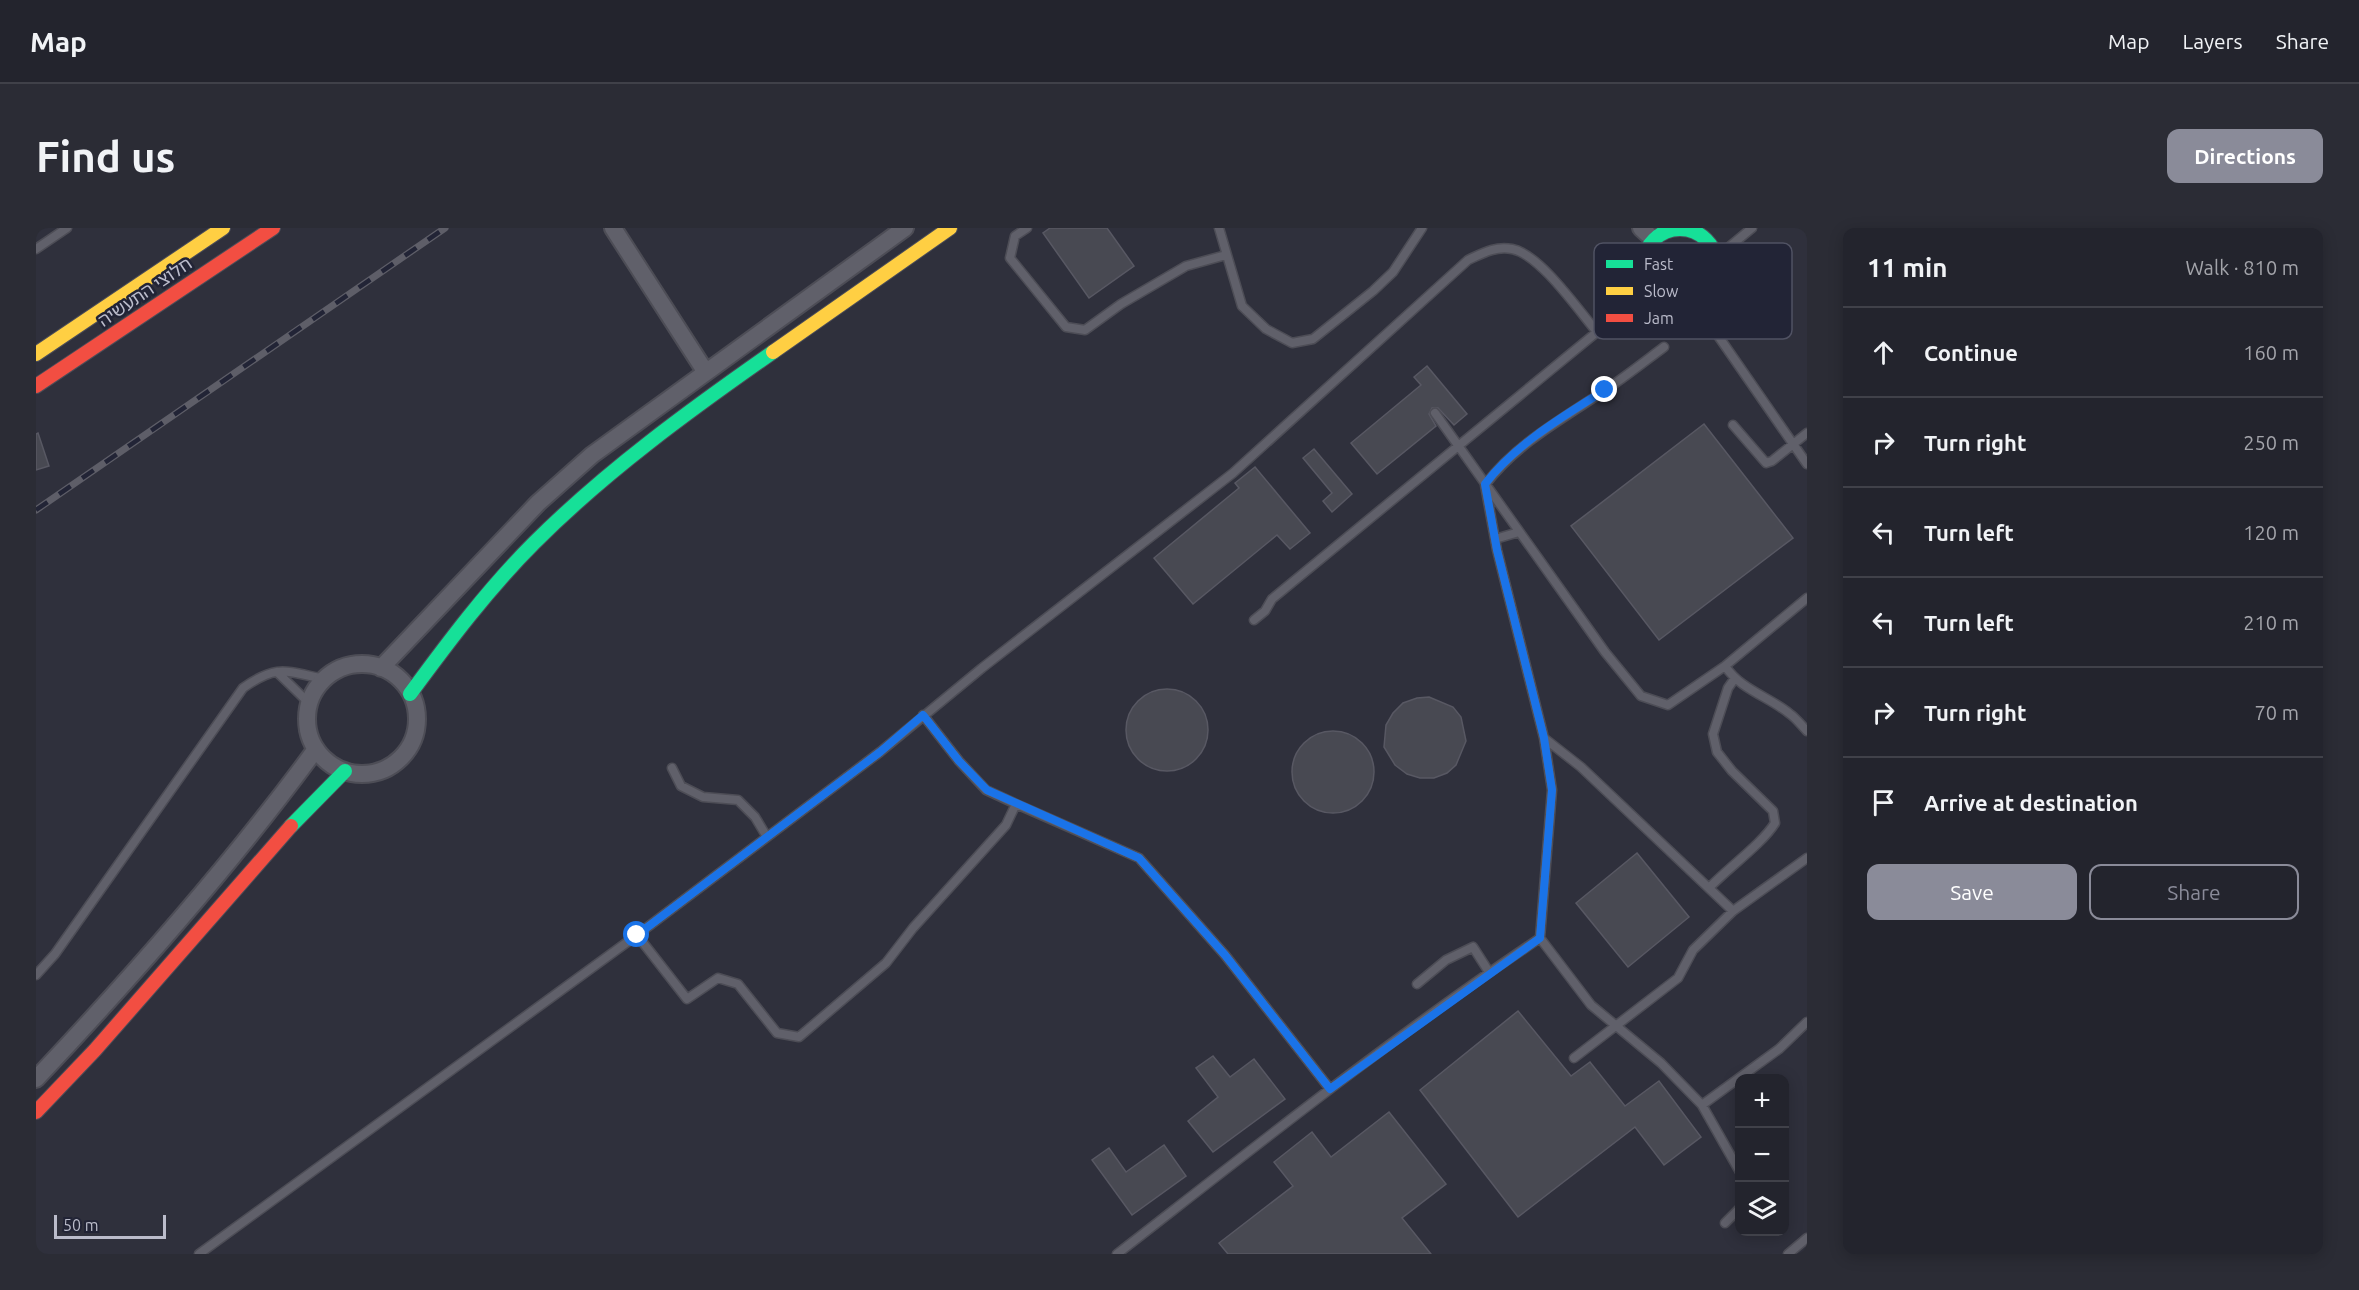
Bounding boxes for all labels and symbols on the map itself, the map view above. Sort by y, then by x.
legend [1594,243,1792,339]
street label: חלוצי התעשיה [94,252,195,330]
text: Fast [1644,255,1674,273]
text: Slow [1644,282,1679,300]
text: Jam [1644,309,1674,327]
route end [1591,376,1617,402]
route start [623,921,649,947]
scale bar [54,1212,166,1240]

